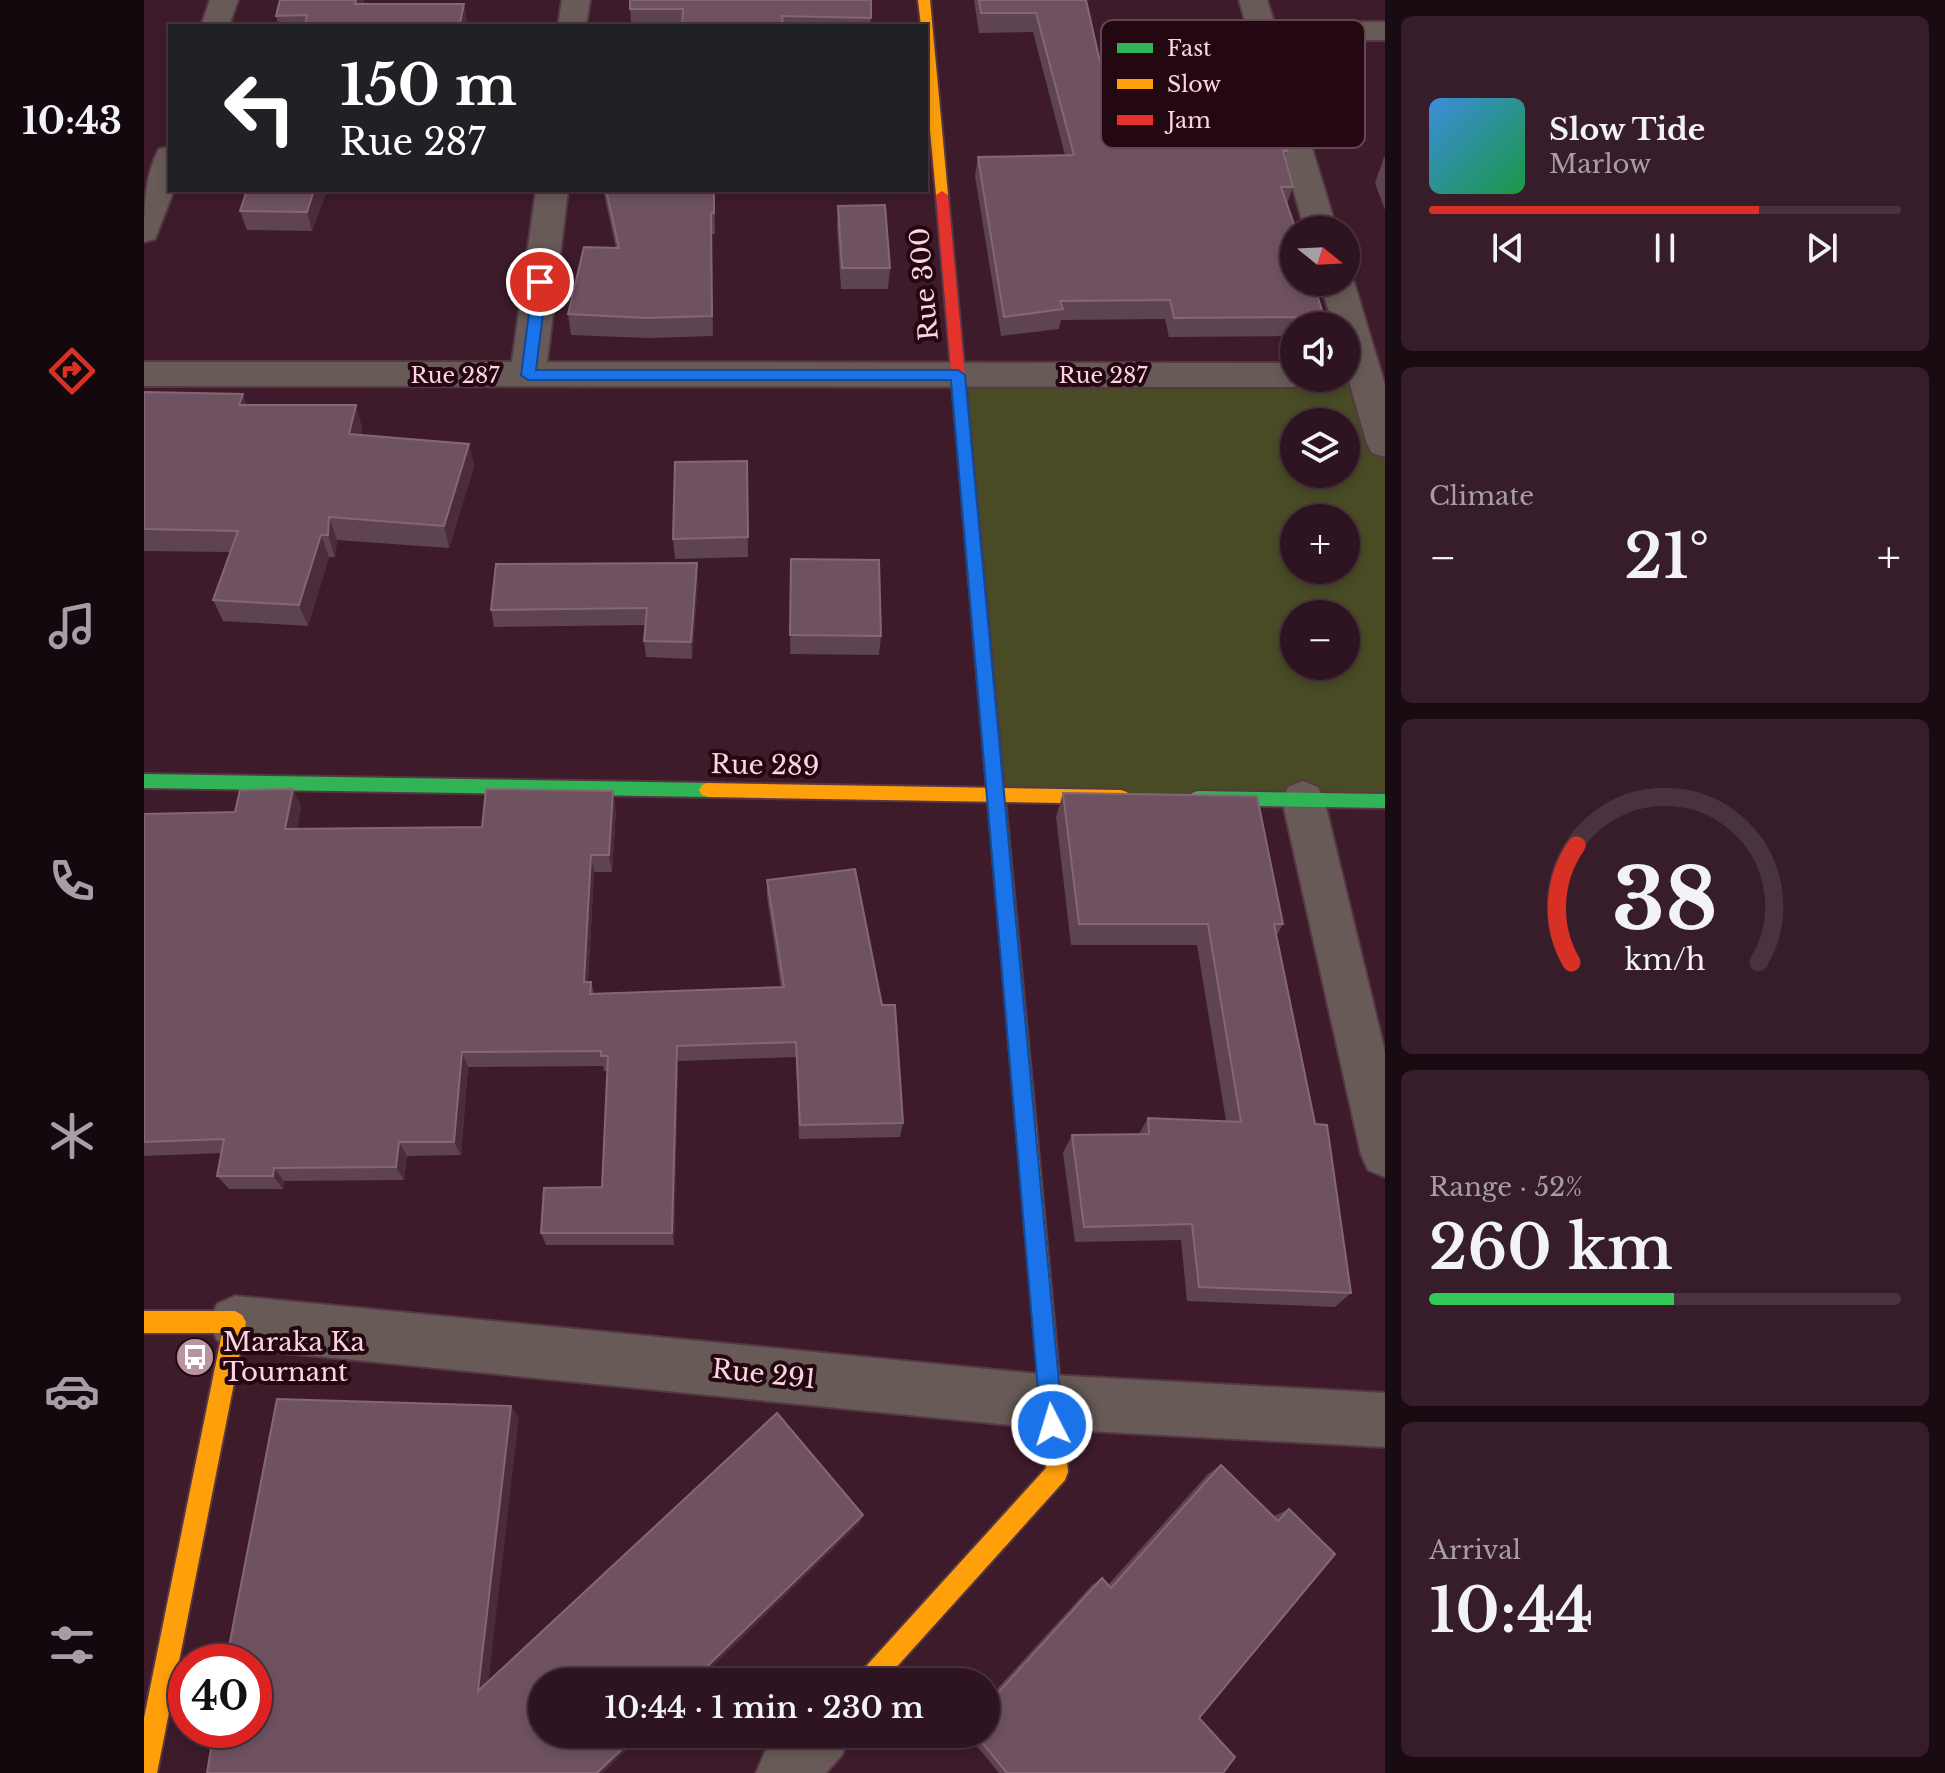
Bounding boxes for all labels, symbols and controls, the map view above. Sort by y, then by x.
legend [1101,20,1365,148]
text: Fast [1167,35,1212,62]
text: 150 m [340,51,517,120]
icon: left [208,56,312,160]
text: Slow [1167,71,1221,98]
text: 10:43 [22,99,122,144]
text: Jam [1164,107,1211,134]
text: Slow Tide [1549,111,1705,148]
text: Rue 287 [340,120,486,165]
text: Marlow [1549,148,1651,180]
north arrow [1280,216,1360,296]
map controls [1280,216,1360,680]
street label: Rue 300 [903,226,945,342]
icon: previous [1486,226,1530,270]
icon: pause [1643,226,1687,270]
icon: next [1800,226,1844,270]
pin [506,248,574,316]
icon: arrive [518,260,562,304]
button: sound [1280,312,1360,392]
icon: directions [44,343,100,399]
street label: Rue 287 [411,362,500,389]
street label: Rue 287 [1059,362,1148,389]
button: layers [1280,408,1360,488]
text: Climate [1429,480,1534,512]
button: + [1280,504,1360,584]
text: 21° [1624,520,1709,594]
text: − [1429,530,1457,585]
text: + [1877,530,1901,585]
icon: music [44,598,100,654]
button: − [1280,600,1360,680]
street label: Rue 289 [710,748,820,782]
text: 38 [1612,847,1718,950]
icon: phone [44,853,100,909]
text: km/h [1624,942,1706,978]
icon: climate [44,1108,100,1164]
text: Range · 52% [1429,1171,1583,1203]
text: 260 km [1429,1211,1673,1285]
place label: Maraka Ka Tournant [223,1326,365,1388]
bus stop icon: Maraka Ka Tournant [174,1336,216,1378]
street label: Rue 291 [710,1353,818,1395]
icon: car [44,1363,100,1419]
position arrow [1010,1383,1094,1467]
text: Arrival [1429,1534,1521,1566]
text: 10:44 [1429,1574,1594,1648]
icon: filters [44,1617,100,1673]
speed limit sign: 40 [168,1644,272,1748]
text: 10:44 · 1 min · 230 m [604,1689,924,1726]

